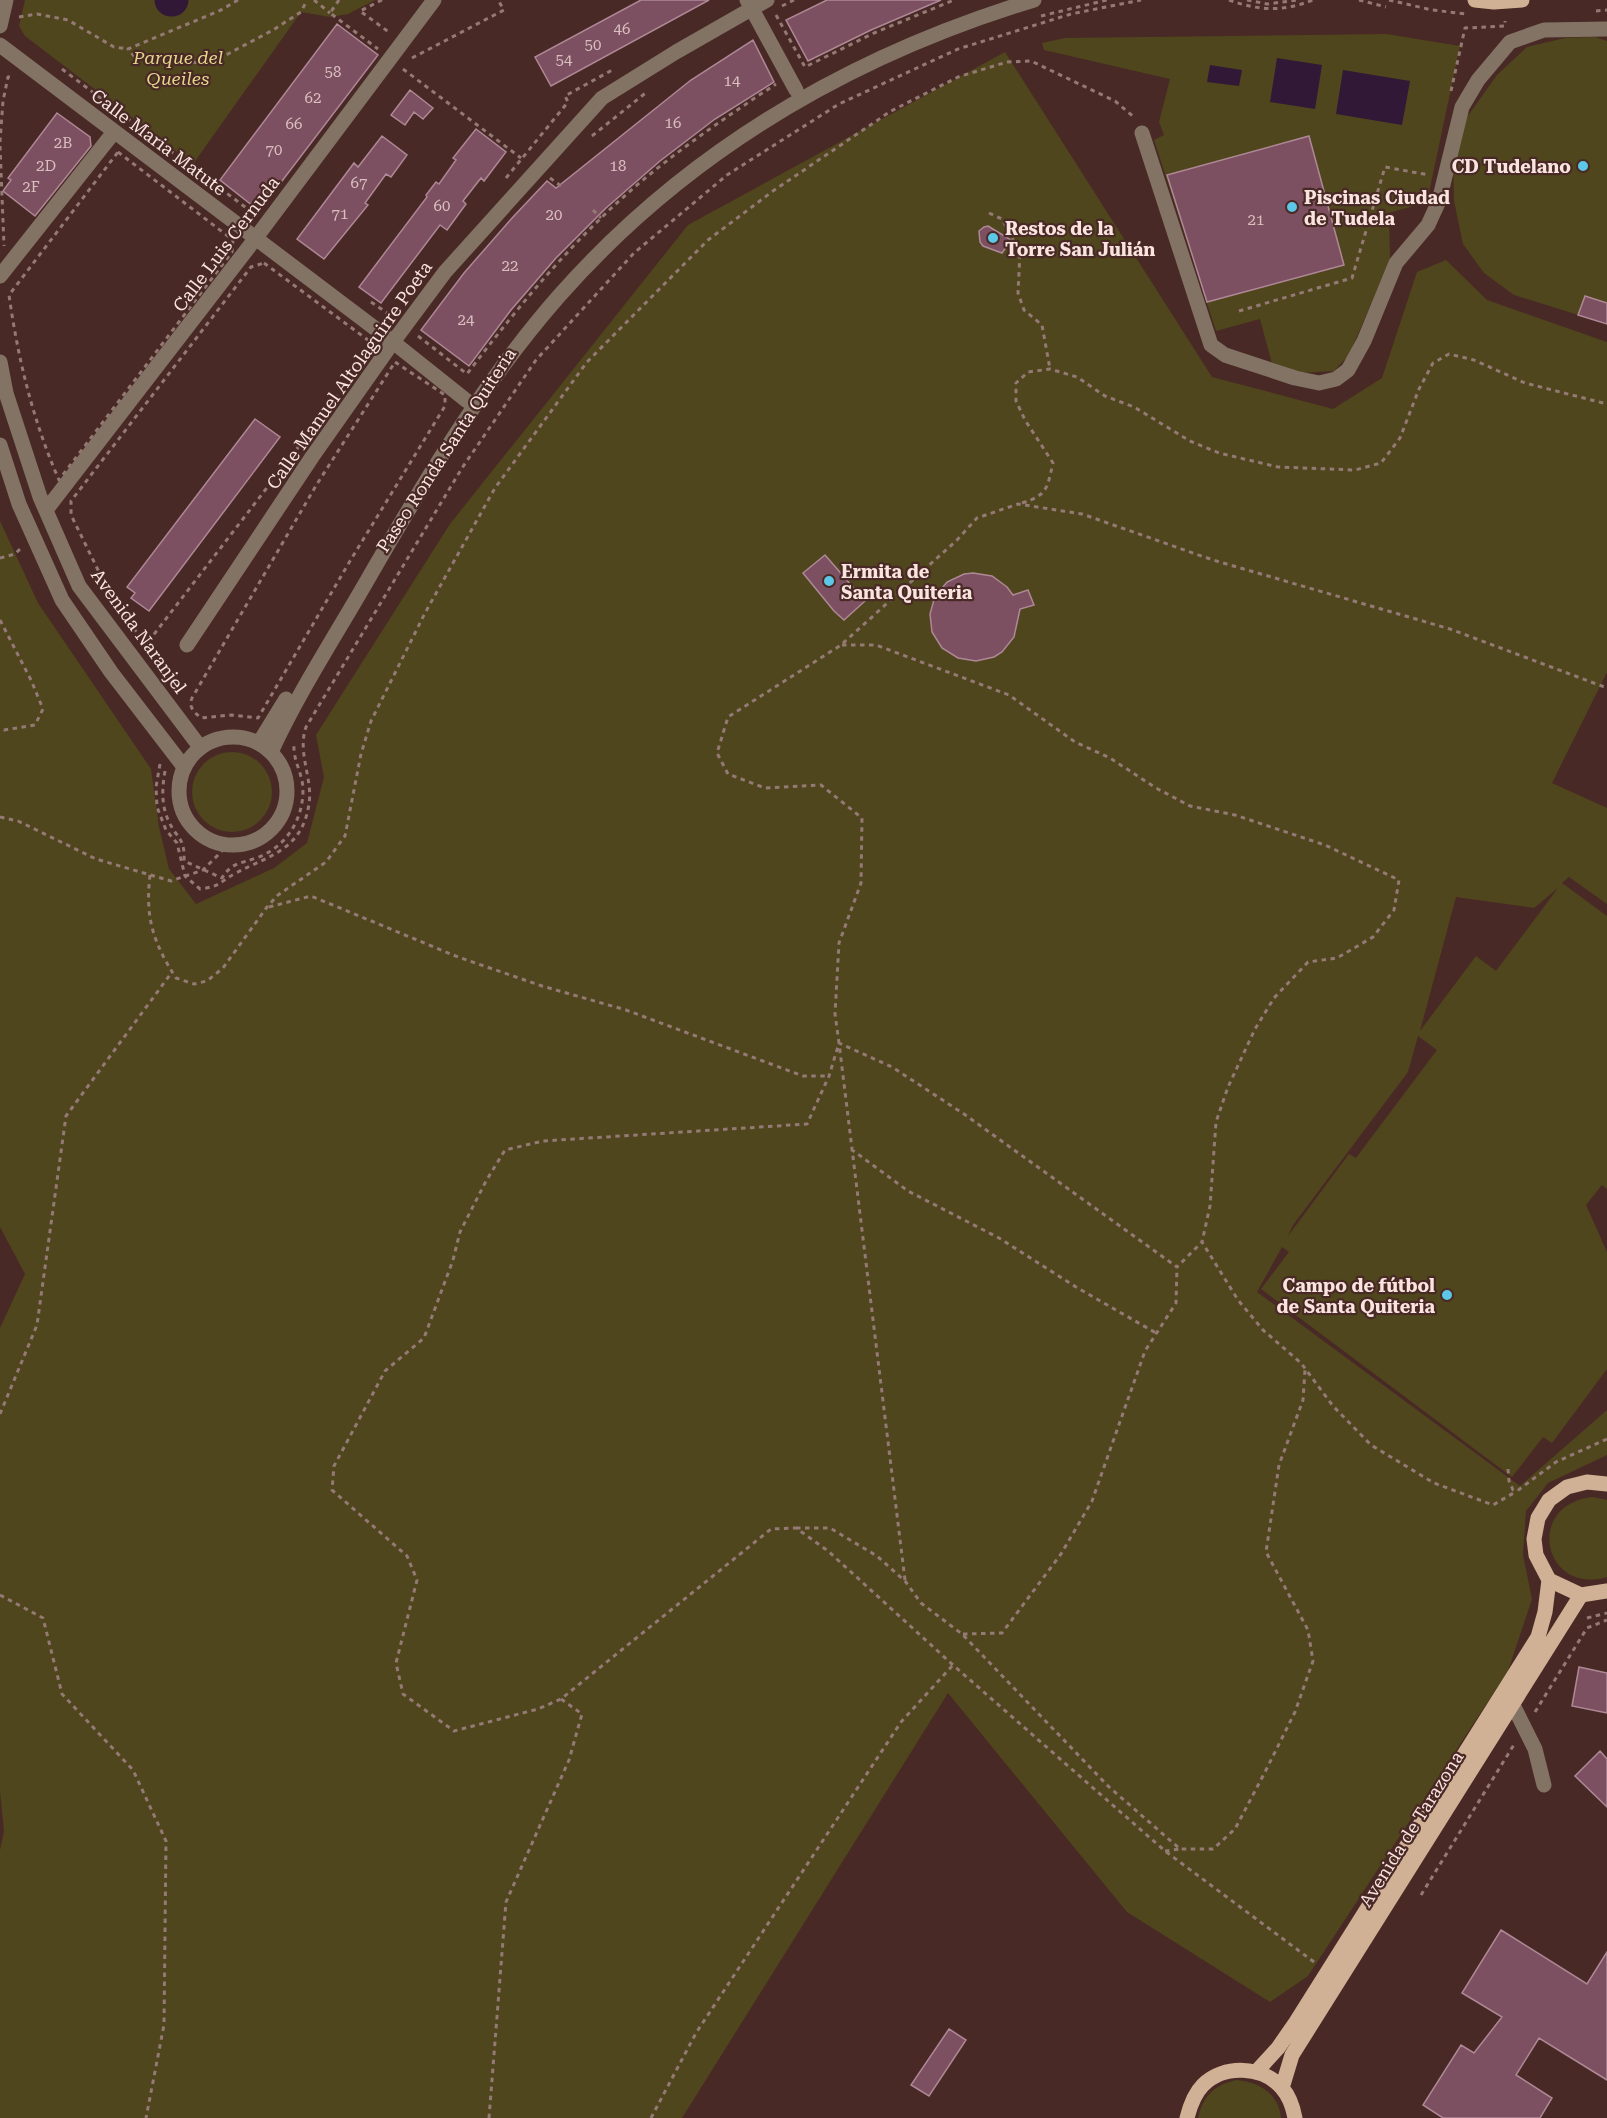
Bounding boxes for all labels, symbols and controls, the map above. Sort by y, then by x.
house number: 46 [614,20,630,38]
house number: 50 [585,36,601,54]
park label: Parque del Queiles [132,47,223,89]
house number: 54 [556,51,573,69]
house number: 58 [325,63,341,81]
house number: 14 [724,72,741,90]
street label: Calle Maria Matute [87,84,231,200]
house number: 62 [305,89,321,107]
house number: 16 [665,114,681,132]
house number: 66 [286,115,302,133]
house number: 2B [54,134,72,152]
house number: 70 [266,141,282,159]
place label: CD Tudelano [1452,156,1571,177]
house number: 2D [36,157,56,175]
house number: 18 [610,157,626,175]
marker: CD Tudelano [1576,159,1590,173]
street label: Calle Luis Cernuda [168,172,284,316]
house number: 67 [351,174,367,192]
house number: 2F [22,178,40,196]
place label: Piscinas Ciudad de Tudela [1304,187,1450,229]
house number: 60 [434,197,450,215]
marker: Piscinas Ciudad de Tudela [1285,200,1299,214]
house number: 71 [332,205,348,223]
house number: 20 [546,206,562,224]
house number: 21 [1248,211,1264,229]
place label: Restos de la Torre San Julián [1005,218,1155,260]
marker: Restos de la Torre San Julián [986,231,1000,245]
street label: Calle Manuel Altolaguirre Poeta [262,257,436,493]
house number: 22 [502,257,518,275]
house number: 24 [458,311,475,329]
street label: Paseo Ronda Santa Quiteria [372,344,520,556]
place label: Ermita de Santa Quiteria [841,561,973,603]
street label: Avenida Naranjel [87,565,191,698]
marker: Ermita de Santa Quiteria [822,574,836,588]
place label: Campo de fútbol de Santa Quiteria [1277,1275,1435,1317]
marker: Campo de fútbol de Santa Quiteria [1440,1288,1454,1302]
street label: Avenida de Tarazona [1354,1747,1468,1911]

